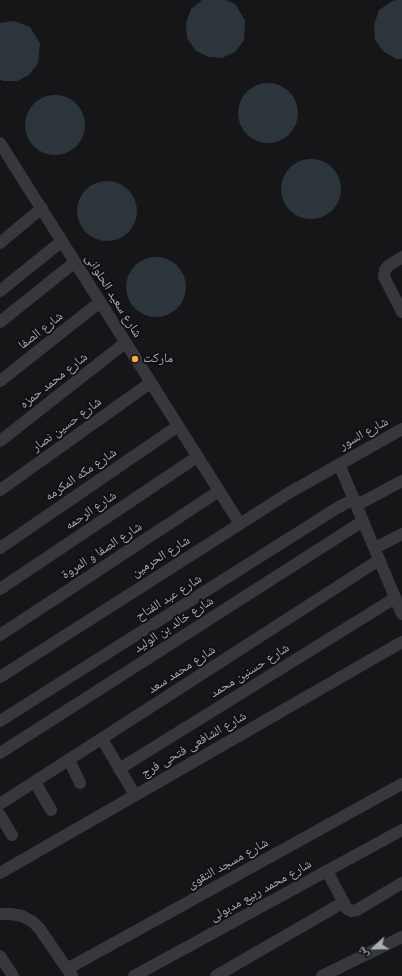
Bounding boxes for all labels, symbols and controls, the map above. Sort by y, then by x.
street label: شارع سعيد الحلوانى [81,251,145,341]
street label: شارع الصفا [16,309,66,353]
street label: شارع محمد حمزه [17,350,91,412]
place label: ماركت [143,351,173,367]
marker: ماركت [130,354,140,364]
street label: شارع حسين نصار [29,394,105,456]
street label: شارع السور [337,414,391,454]
street label: شارع مكه المكرمه [42,445,120,505]
street label: شارع الرحمه [62,488,120,534]
street label: شارع الصفا و المروة [59,519,145,583]
street label: شارع الحرمين [129,533,193,581]
street label: شارع عبد الفتاح [133,572,205,624]
street label: شارع خالد بن الوليد [131,593,217,657]
street label: شارع حسنين محمد [208,640,292,702]
street label: شارع محمد سعد [145,642,219,698]
street label: شارع الشافعى فتحى فرج [139,709,249,781]
street label: شارع مسجد التقوى [185,835,271,893]
street label: شارع محمد ربيع مدبولى [207,857,315,925]
north arrow [354,928,394,968]
text: ش [353,944,372,961]

